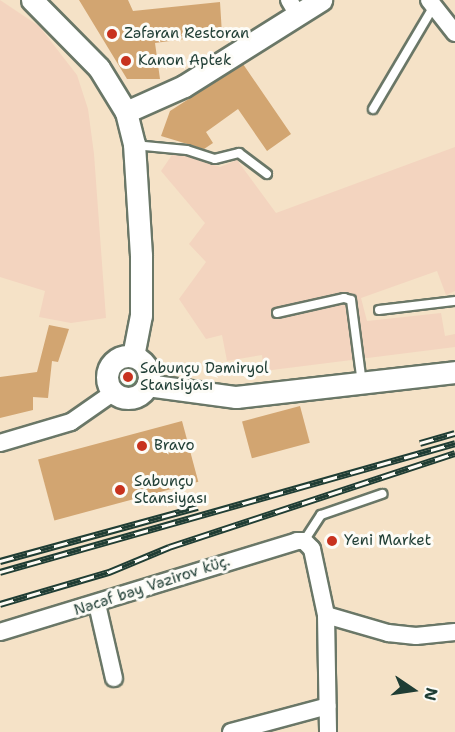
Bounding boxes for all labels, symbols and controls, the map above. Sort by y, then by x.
place label: Zəfəran Restoran [124,25,249,43]
marker: Zəfəran Restoran [105,27,119,41]
place label: Kanon Aptek [138,52,231,70]
marker: Kanon Aptek [119,54,133,68]
place label: Sabunçu Dəmiryol Stansiyası [140,359,269,394]
marker: Sabunçu Dəmiryol Stansiyası [121,370,135,384]
place label: Bravo [154,437,195,455]
marker: Bravo [135,439,149,453]
place label: Sabunçu Stansiyası [134,472,207,507]
marker: Sabunçu Stansiyası [111,481,129,499]
place label: Yeni Market [344,532,431,550]
marker: Yeni Market [325,534,339,548]
street label: Nəcəf bəy Vəzirov küç. [72,552,232,620]
north arrow [383,660,443,720]
text: N [419,686,443,703]

